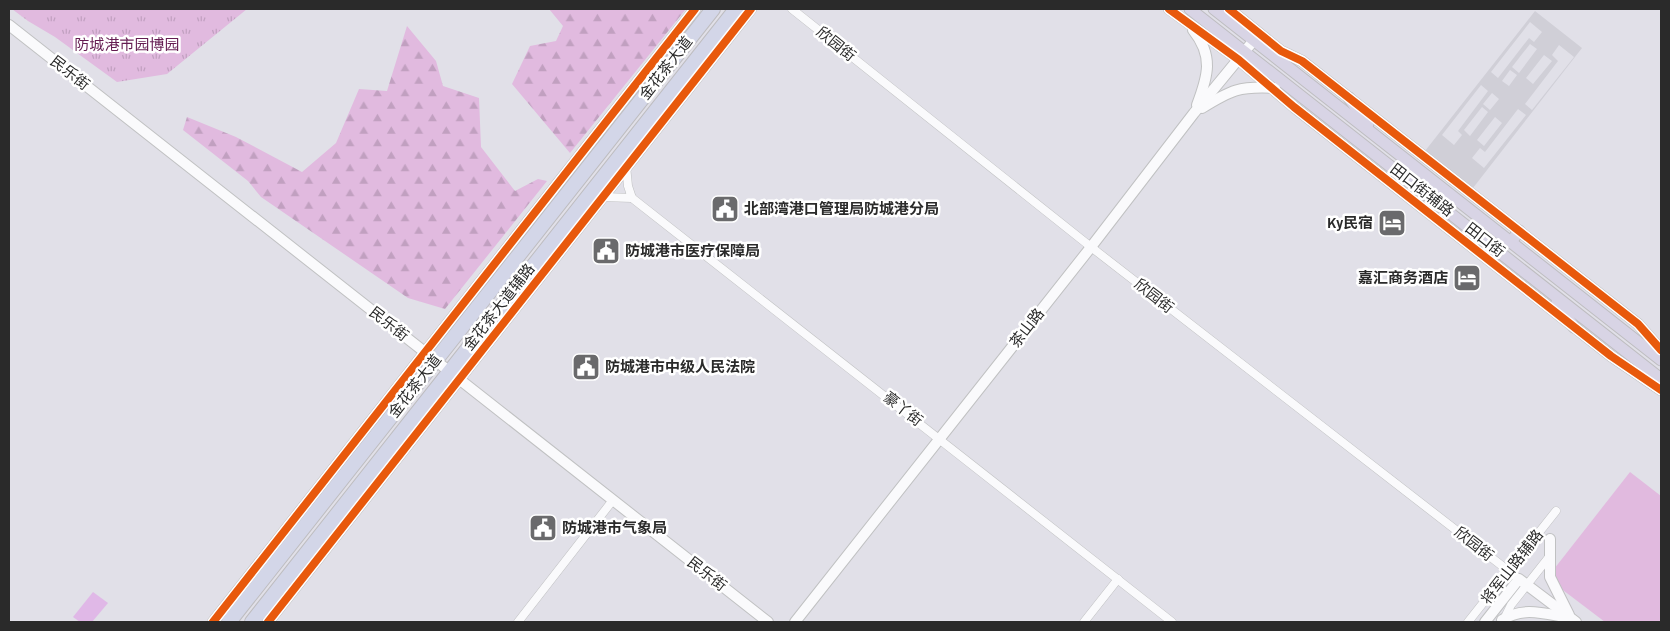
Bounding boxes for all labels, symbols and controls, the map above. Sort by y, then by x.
street label: 欣园街 [812,21,860,66]
street label: 金花茶大道 [634,32,697,104]
park label: 防城港市园博园 [74,34,180,55]
street label: 民乐街 [46,50,95,95]
street label: 田口街辅路 [1386,158,1458,221]
public building icon: 北部湾港口管理局防城港分局 [710,194,740,224]
place label: 北部湾港口管理局防城港分局 [744,198,939,219]
hotel icon: Ky民宿 [1377,208,1407,238]
place label: Ky民宿 [1327,212,1373,233]
street label: 田口街 [1461,217,1510,262]
public building icon: 防城港市医疗保障局 [591,236,621,266]
place label: 防城港市医疗保障局 [625,240,760,261]
street label: 金花茶大道辅路 [458,259,539,355]
hotel icon: 嘉汇商务酒店 [1452,263,1482,293]
place label: 嘉汇商务酒店 [1358,267,1448,288]
street label: 欣园街 [1130,273,1179,318]
street label: 民乐街 [365,301,414,346]
street label: 茶山路 [1004,303,1049,352]
street label: 金花茶大道 [383,350,446,422]
public building icon: 防城港市中级人民法院 [571,352,601,382]
place label: 防城港市中级人民法院 [605,356,755,377]
street label: 豪丫街 [879,386,928,431]
public building icon: 防城港市气象局 [528,513,558,543]
place label: 防城港市气象局 [562,517,667,538]
street label: 欣园街 [1450,521,1499,566]
street label: 将军山路辅路 [1476,525,1548,609]
street label: 民乐街 [683,551,732,596]

